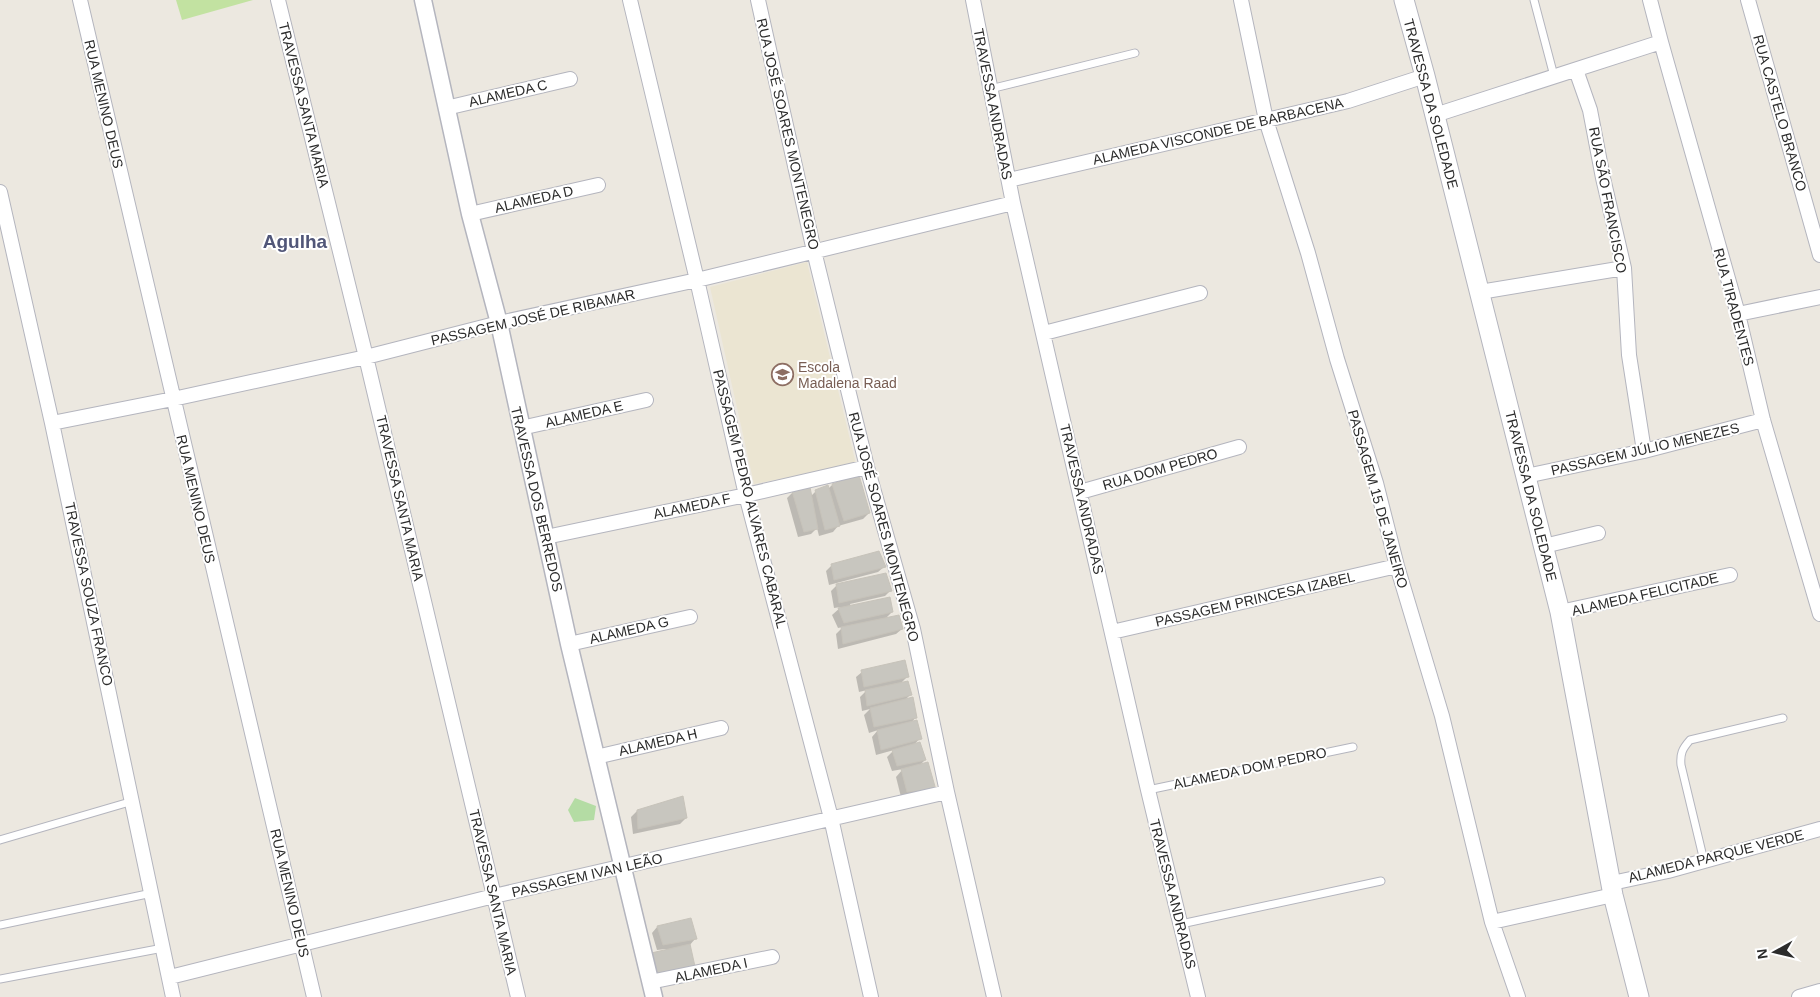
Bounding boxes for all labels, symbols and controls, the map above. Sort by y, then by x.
street label: RUA JOSÉ SOARES MONTENEGRO [754,17,823,251]
street label: TRAVESSA DA SOLEDADE [1401,17,1461,191]
street label: TRAVESSA SANTA MARIA [276,21,332,190]
street label: TRAVESSA ANDRADAS [970,27,1016,181]
street label: RUA CASTELO BRANCO [1750,33,1810,193]
street label: RUA MENINO DEUS [81,38,127,170]
street label: ALAMEDA C [467,76,549,110]
street label: ALAMEDA VISCONDE DE BARBACENA [1091,94,1346,168]
street label: RUA SÃO FRANCISCO [1586,126,1630,275]
street label: ALAMEDA D [493,182,575,216]
district label: Agulha [263,231,328,252]
street label: RUA TIRADENTES [1711,246,1757,368]
street label: PASSAGEM JOSÉ DE RIBAMAR [429,286,637,348]
place label: Escola Madalena Raad [798,359,897,391]
school or university icon: Escola Madalena Raad [770,363,794,387]
street label: PASSAGEM PEDRO ALVARES CABARAL [710,368,790,630]
street label: ALAMEDA E [544,397,624,431]
street label: TRAVESSA DOS BERREDOS [508,405,566,593]
street label: PASSAGEM 15 DE JANEIRO [1345,408,1411,590]
street label: TRAVESSA DA SOLEDADE [1502,409,1560,583]
street label: RUA JOSÉ SOARES MONTENEGRO [846,410,922,644]
street label: TRAVESSA SANTA MARIA [373,413,427,583]
street label: PASSAGEM JÚLIO MENEZES [1549,420,1741,478]
street label: TRAVESSA ANDRADAS [1057,422,1107,576]
street label: RUA MENINO DEUS [173,433,219,565]
street label: RUA DOM PEDRO [1101,445,1220,493]
street label: ALAMEDA F [652,490,732,522]
street label: TRAVESSA SOUZA FRANCO [62,501,116,687]
street label: PASSAGEM PRINCESA IZABEL [1154,568,1357,630]
street label: ALAMEDA FELICITADE [1570,569,1720,619]
street label: ALAMEDA G [588,613,670,647]
street label: ALAMEDA H [617,725,699,759]
street label: ALAMEDA DOM PEDRO [1172,744,1328,792]
street label: TRAVESSA SANTA MARIA [466,807,520,977]
street label: TRAVESSA ANDRADAS [1147,817,1199,971]
street label: ALAMEDA PARQUE VERDE [1627,826,1805,886]
street label: RUA MENINO DEUS [267,827,313,959]
street label: PASSAGEM IVAN LEÃO [510,850,664,900]
north arrow [1750,927,1800,977]
text: N [1753,948,1771,960]
street label: ALAMEDA I [673,954,749,986]

